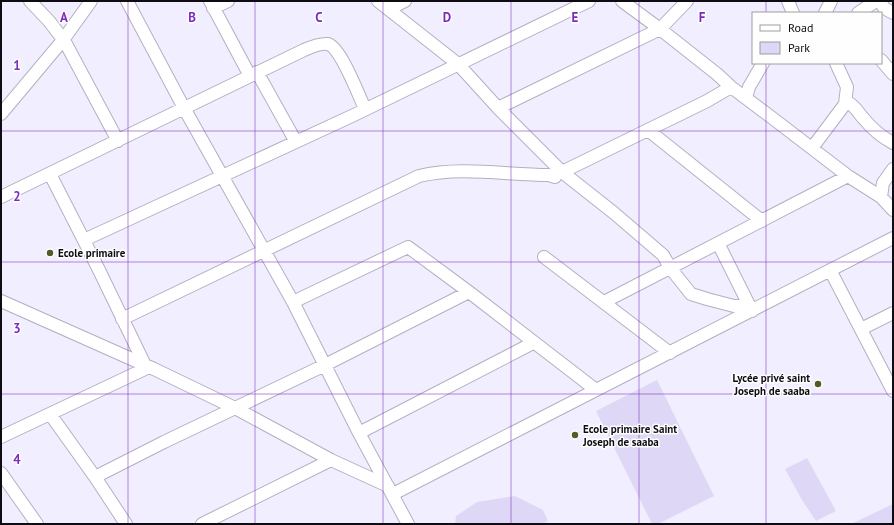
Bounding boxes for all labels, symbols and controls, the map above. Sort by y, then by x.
text: A [60,9,68,26]
text: B [188,9,196,26]
text: C [315,9,323,26]
text: D [443,9,451,26]
text: E [572,9,579,26]
text: F [699,9,706,26]
legend [752,12,882,64]
text: Road [788,20,813,35]
text: Park [788,40,810,55]
text: 1 [13,57,21,74]
text: 2 [13,188,21,205]
place label: Ecole primaire [58,246,126,260]
marker: Ecole primaire [45,248,55,258]
text: 3 [13,320,21,337]
place label: Lycée privé saint Joseph de saaba [732,371,810,398]
marker: Lycée privé saint Joseph de saaba [813,379,823,389]
place label: Ecole primaire Saint Joseph de saaba [582,422,677,449]
marker: Ecole primaire Saint Joseph de saaba [570,430,580,440]
text: 4 [13,451,21,468]

